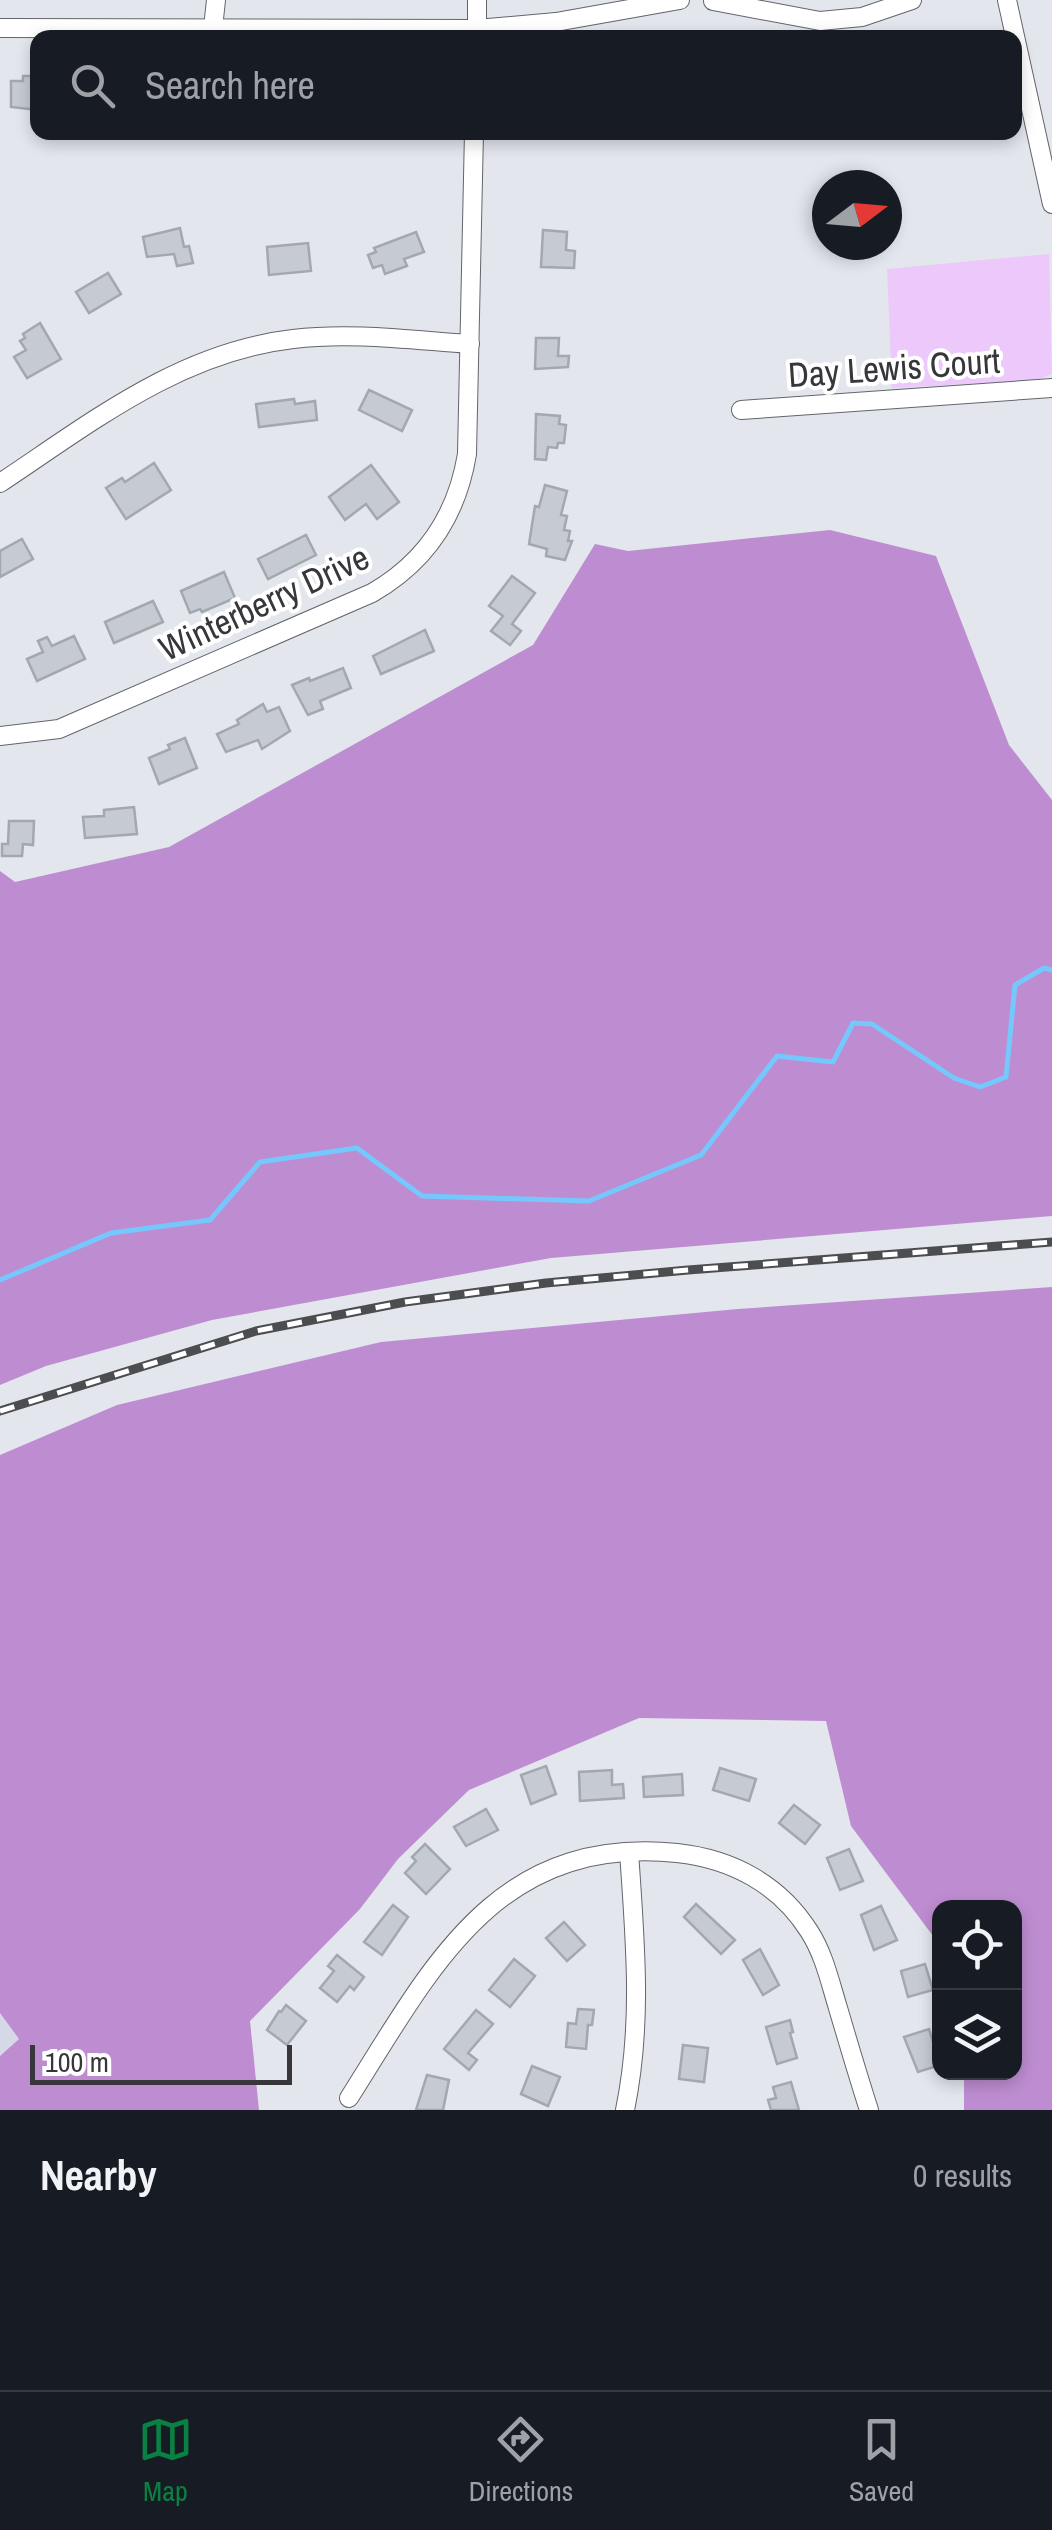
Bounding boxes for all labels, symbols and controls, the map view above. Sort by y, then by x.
search box [30,30,1022,140]
icon: search [65,58,120,113]
text: Search here [145,60,315,111]
north arrow [812,170,902,260]
street label: Day Lewis Court [787,337,1001,398]
street label: Winterberry Drive [151,533,376,672]
map controls [932,1900,1022,2080]
button: locate [932,1900,1022,1990]
button: layers [932,1990,1022,2080]
scale bar [30,2040,292,2084]
text: 100 m [45,2043,109,2081]
text: Nearby [40,2147,157,2203]
text: 0 results [913,2154,1012,2197]
tab: Map [138,2412,193,2510]
tab: Directions [469,2412,573,2510]
tab: Saved [849,2412,914,2510]

